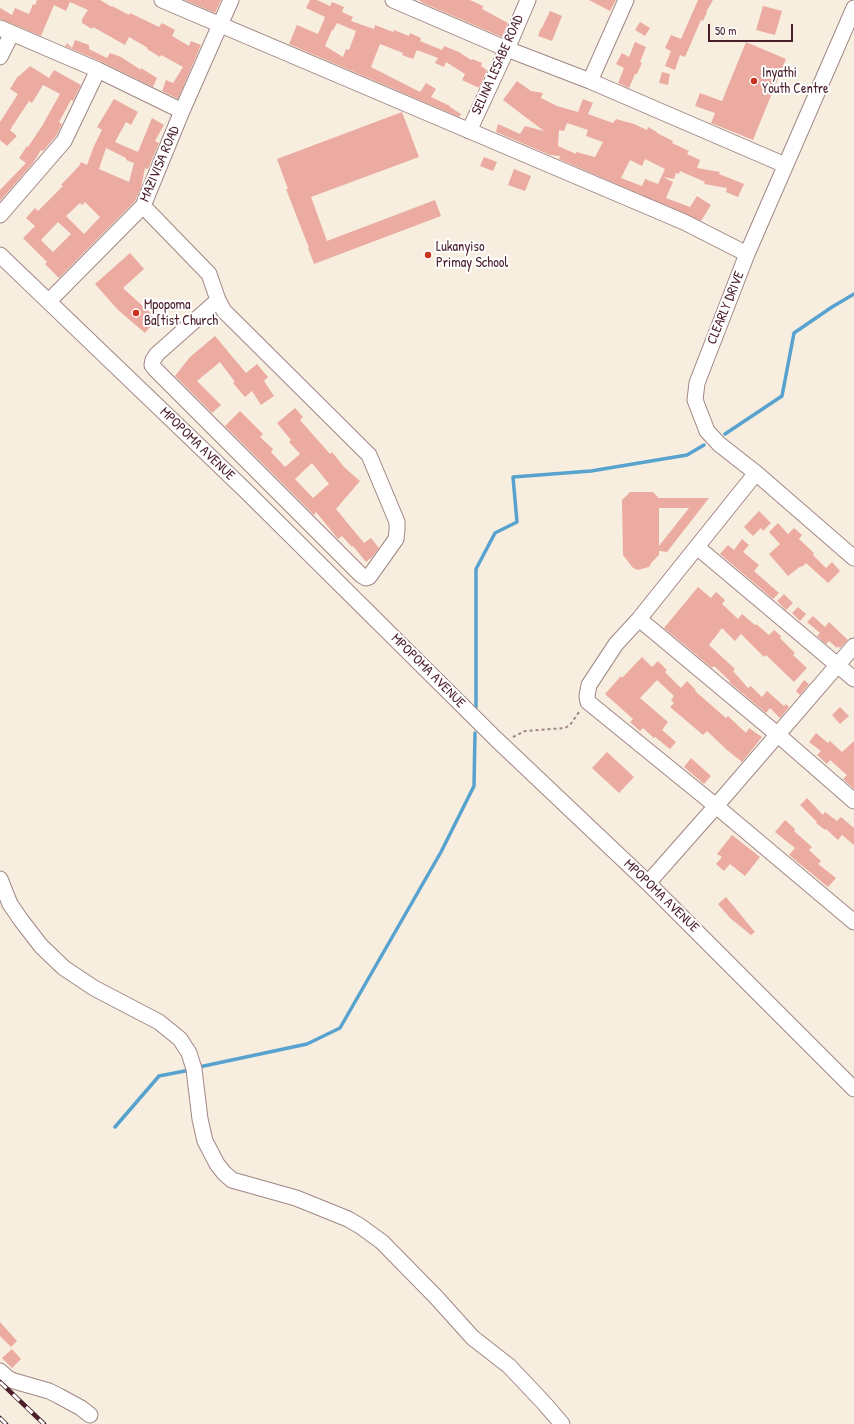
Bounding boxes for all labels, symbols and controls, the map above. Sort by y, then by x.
street label: SELINA LESABE ROAD [468,13,528,117]
scale bar [710,16,795,42]
text: 50 m [715,22,736,39]
place label: Inyathi Youth Centre [762,65,829,98]
marker: Inyathi Youth Centre [749,76,759,86]
street label: MAZIVISA ROAD [136,124,184,204]
place label: Lukanyiso Primay School [436,239,508,272]
marker: Lukanyiso Primay School [423,250,433,260]
street label: CLEARLY DRIVE [704,269,748,347]
place label: Mpopoma Ba[tist Church [144,297,218,330]
marker: Mpopoma Ba[tist Church [131,308,141,318]
street label: MPOPOMA AVENUE [156,404,238,484]
street label: MPOPOMA AVENUE [387,630,469,712]
street label: MPOPOMA AVENUE [620,856,702,936]

